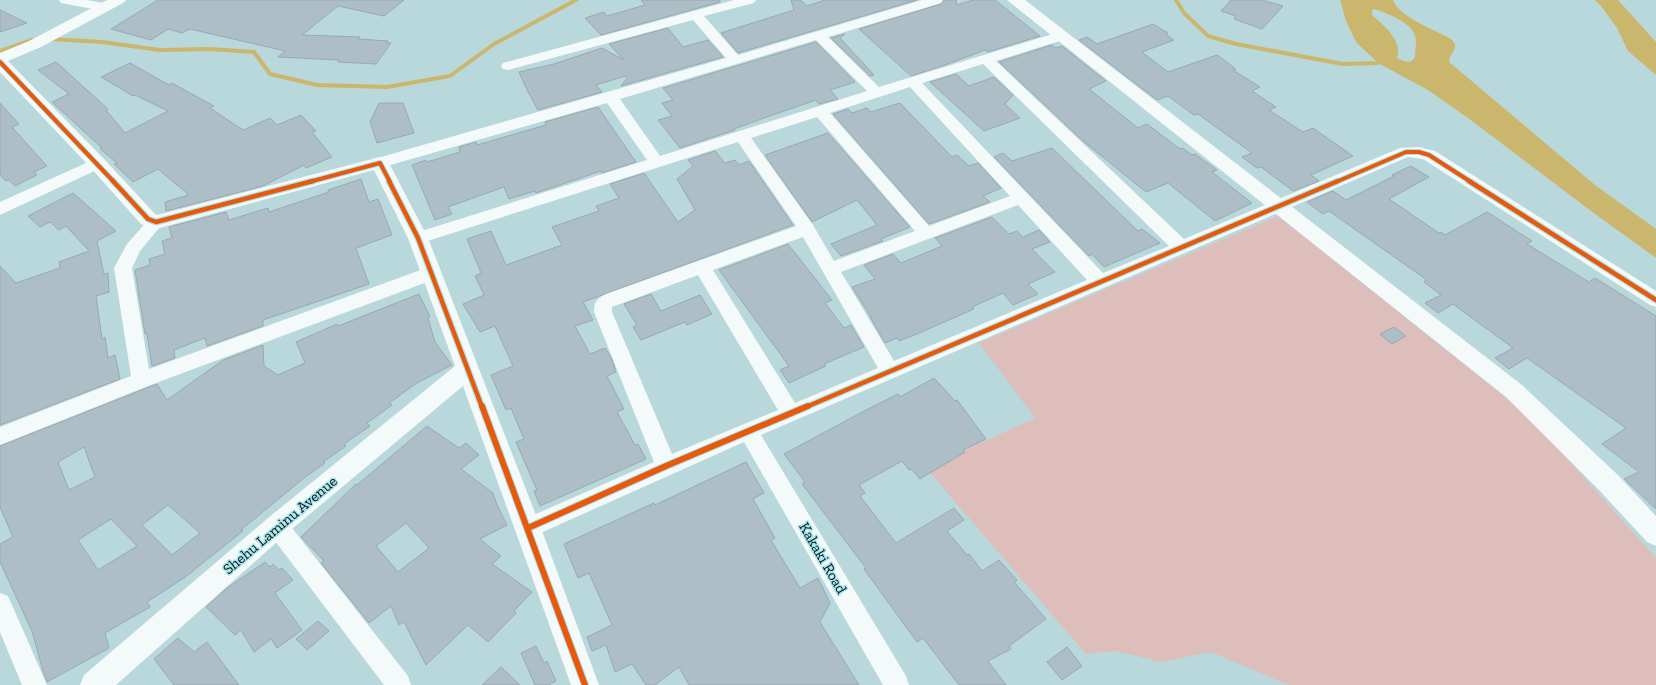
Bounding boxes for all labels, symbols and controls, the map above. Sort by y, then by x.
street label: Shehu Laminu Avenue [219,472,341,578]
street label: Kakaki Road [795,519,851,598]

